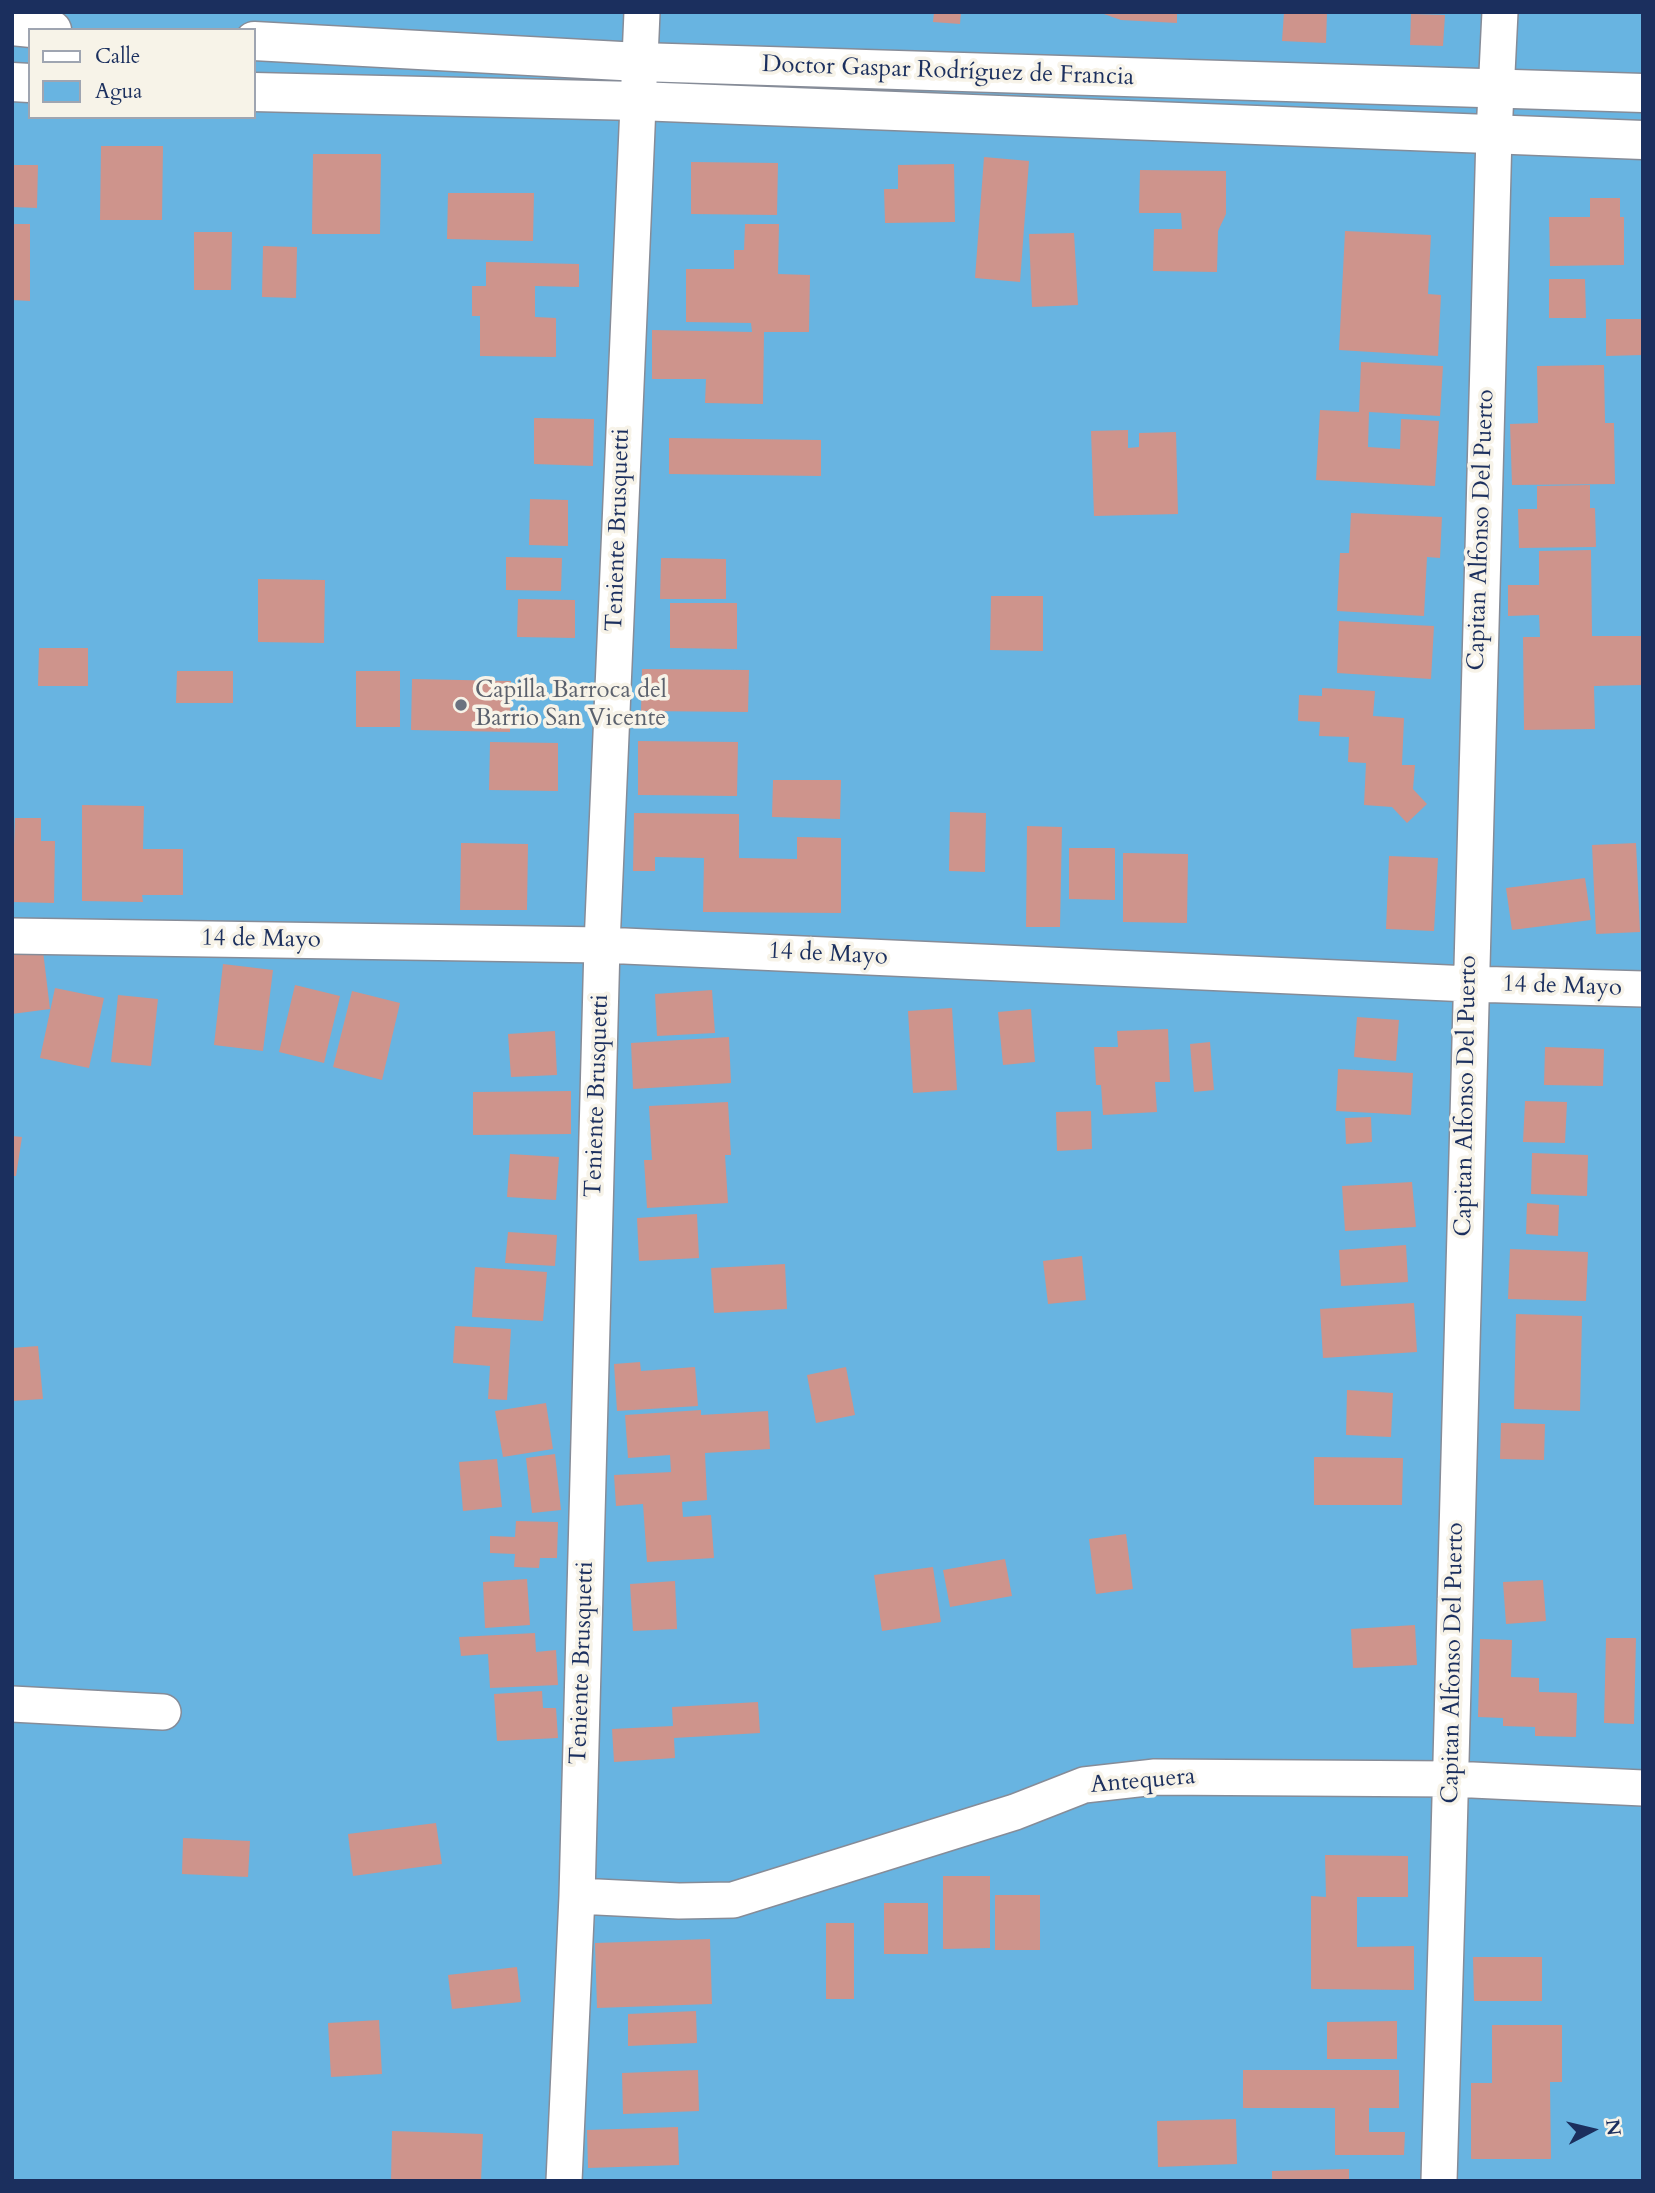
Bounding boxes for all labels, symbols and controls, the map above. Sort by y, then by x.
legend [28,28,256,119]
text: Calle [95,42,140,71]
street label: Doctor Gaspar Rodríguez de Francia [762,51,1134,93]
text: Agua [95,77,142,106]
street label: Capitan Alfonso Del Puerto [1463,389,1501,671]
street label: Teniente Brusquetti [601,428,637,632]
place label: Capilla Barroca del Barrio San Vicente [475,677,667,733]
marker: Capilla Barroca del Barrio San Vicente [453,697,469,713]
street label: 14 de Mayo [201,925,321,955]
street label: 14 de Mayo [767,937,889,973]
street label: Capitan Alfonso Del Puerto [1450,955,1484,1237]
street label: 14 de Mayo [1502,971,1622,1003]
street label: Teniente Brusquetti [580,994,616,1198]
street label: Capitan Alfonso Del Puerto [1437,1522,1471,1804]
street label: Teniente Brusquetti [565,1561,601,1765]
street label: Antequera [1089,1763,1197,1801]
north arrow [1557,2095,1627,2165]
text: N [1599,2118,1627,2137]

